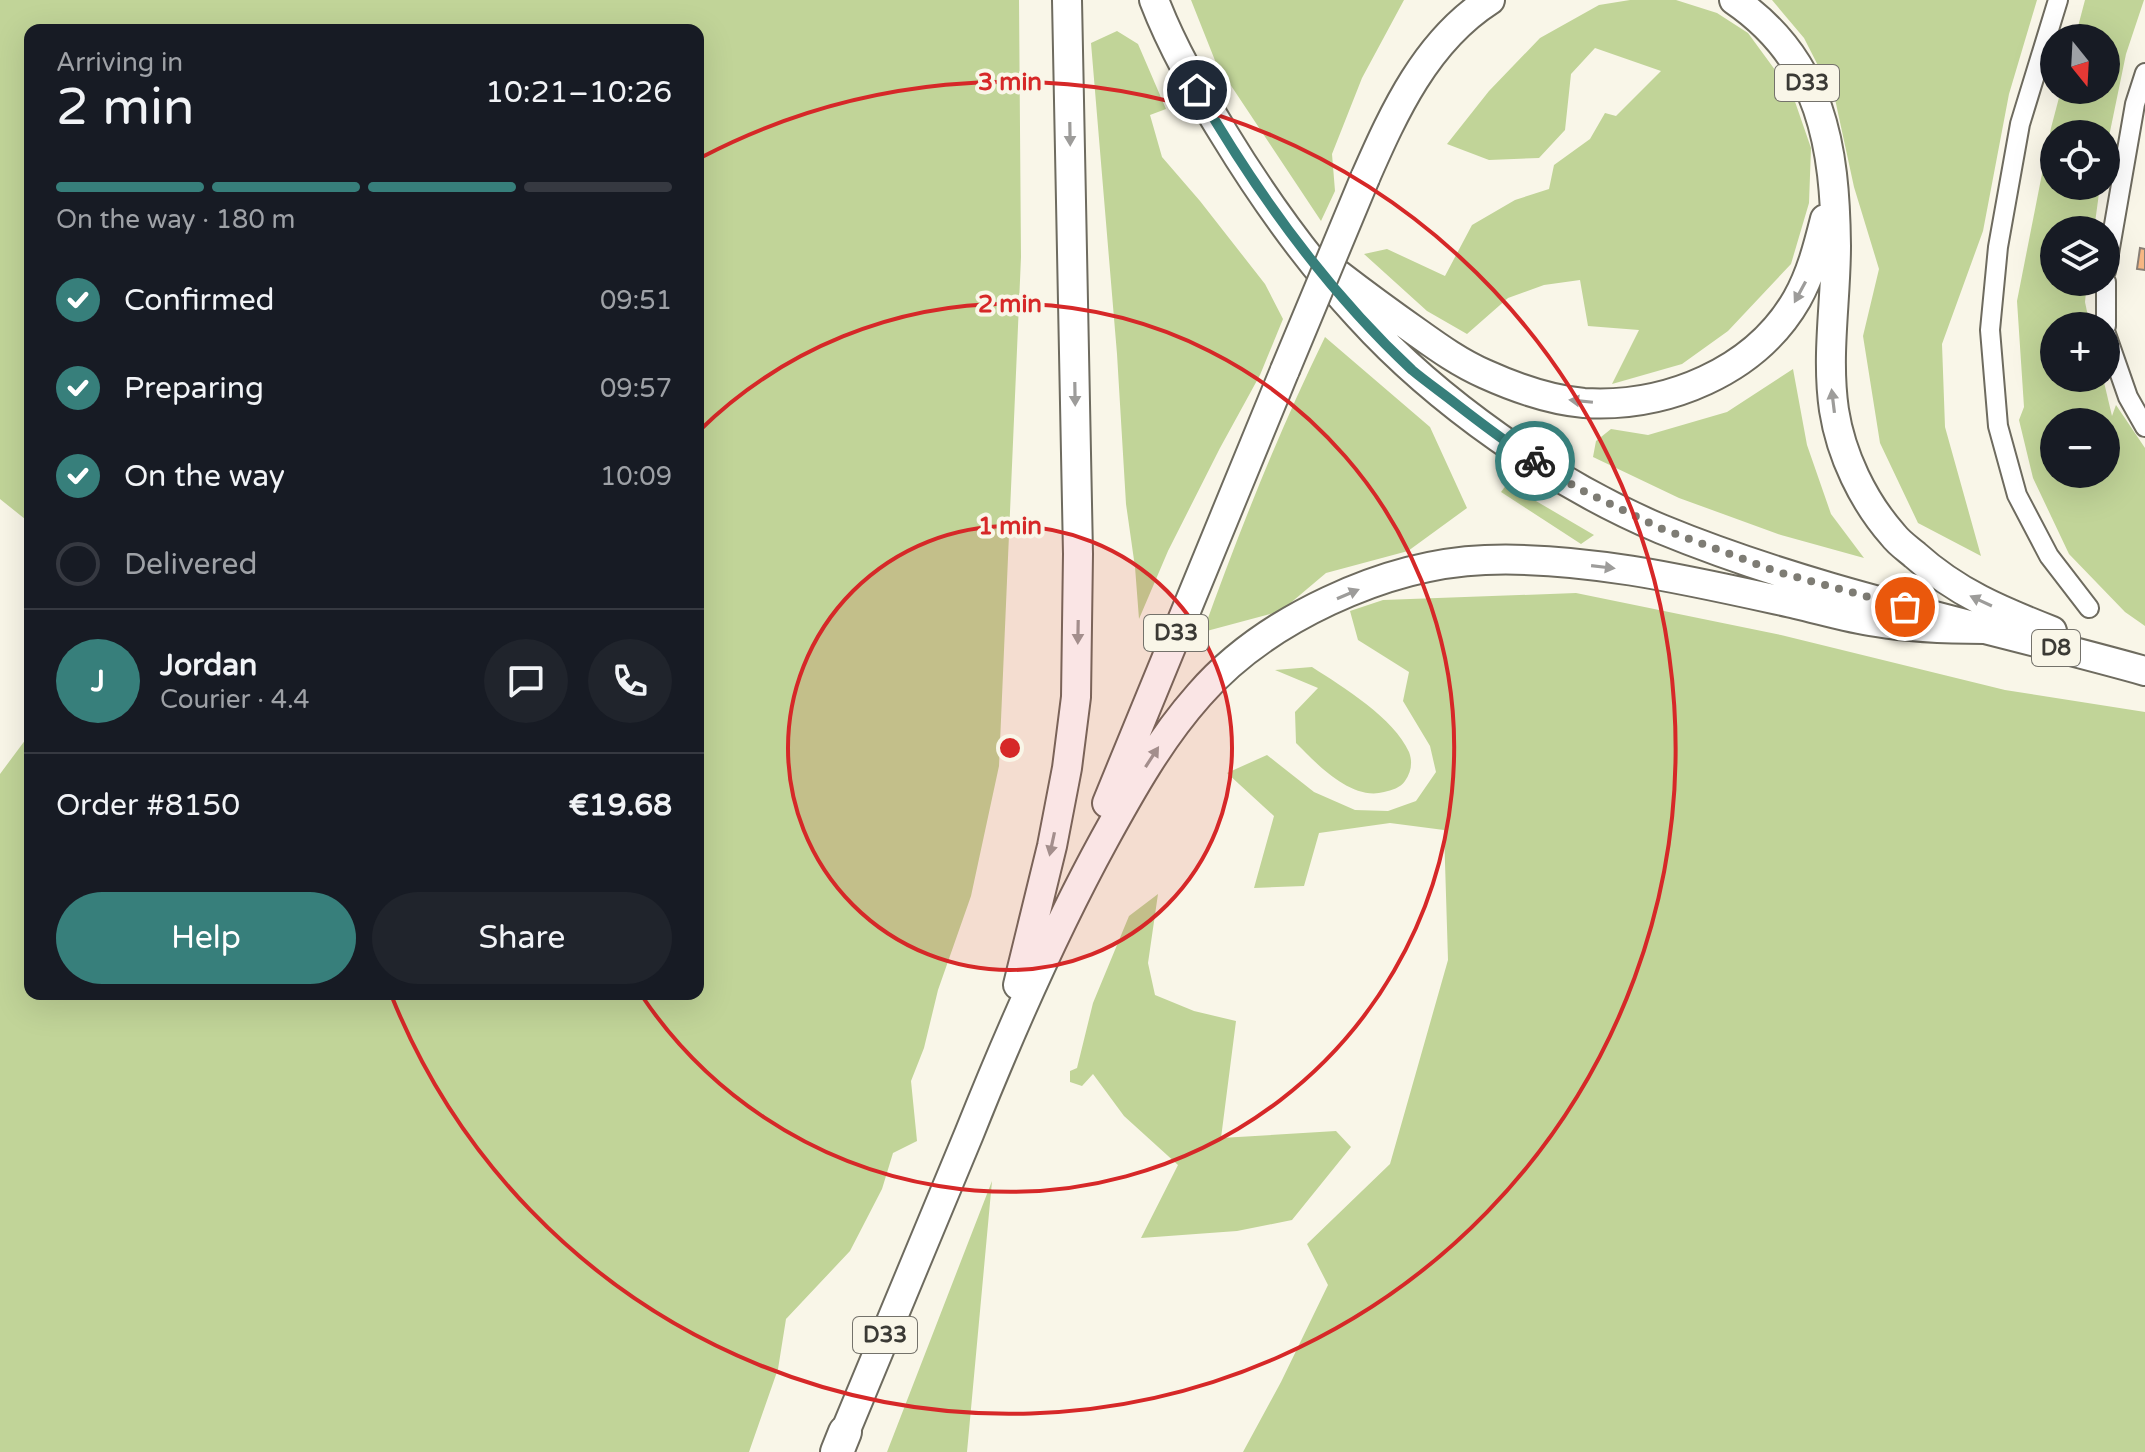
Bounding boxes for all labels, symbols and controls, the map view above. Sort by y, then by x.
north arrow [2040,24,2120,104]
map controls [2040,24,2120,488]
text: Arriving in [56,47,183,78]
pin [1163,56,1231,124]
road number: D33 [1775,65,1839,101]
text: 3 min [978,68,1042,97]
icon: home [1175,68,1219,112]
text: 10:21–10:26 [485,74,672,111]
text: 2 min [56,76,195,139]
button: locate [2040,120,2120,200]
one-way arrow [1064,122,1076,147]
text: On the way · 180 m [56,204,295,235]
button: layers [2040,216,2120,296]
icon: check [56,278,100,322]
one-way arrow [1793,280,1806,303]
text: Confirmed [124,282,275,319]
text: 09:51 [600,285,672,316]
text: 2 min [978,290,1042,319]
button: + [2040,312,2120,392]
icon: check [56,366,100,410]
text: Preparing [124,370,264,407]
text: 09:57 [600,373,672,404]
one-way arrow [1069,382,1081,407]
one-way arrow [1826,388,1839,413]
one-way arrow [1568,395,1593,408]
button: − [2040,408,2120,488]
courier [1495,421,1575,501]
icon: bike [1513,439,1557,483]
icon: check [56,454,100,498]
text: On the way [124,458,285,495]
text: 10:09 [600,461,672,492]
text: 1 min [978,512,1042,541]
text: Delivered [124,546,258,583]
one-way arrow [1591,560,1616,573]
pin [1871,573,1939,641]
icon: bag [1883,585,1927,629]
one-way arrow [1336,587,1360,600]
one-way arrow [1969,594,1993,608]
road number: D33 [1144,615,1208,651]
one-way arrow [1072,620,1084,645]
road number: D8 [2032,630,2080,666]
button: chat [484,639,568,723]
button: phone [588,639,672,723]
text: Jordan [160,647,257,684]
text: J [91,663,105,700]
text: Courier · 4.4 [160,684,310,715]
centre of rings [996,734,1024,762]
one-way arrow [1144,746,1158,768]
text: Order #8150 [56,787,240,824]
text: €19.68 [568,787,672,824]
one-way arrow [1045,832,1058,857]
button: Help [56,892,356,984]
button: Share [372,892,672,984]
road number: D33 [853,1317,917,1353]

